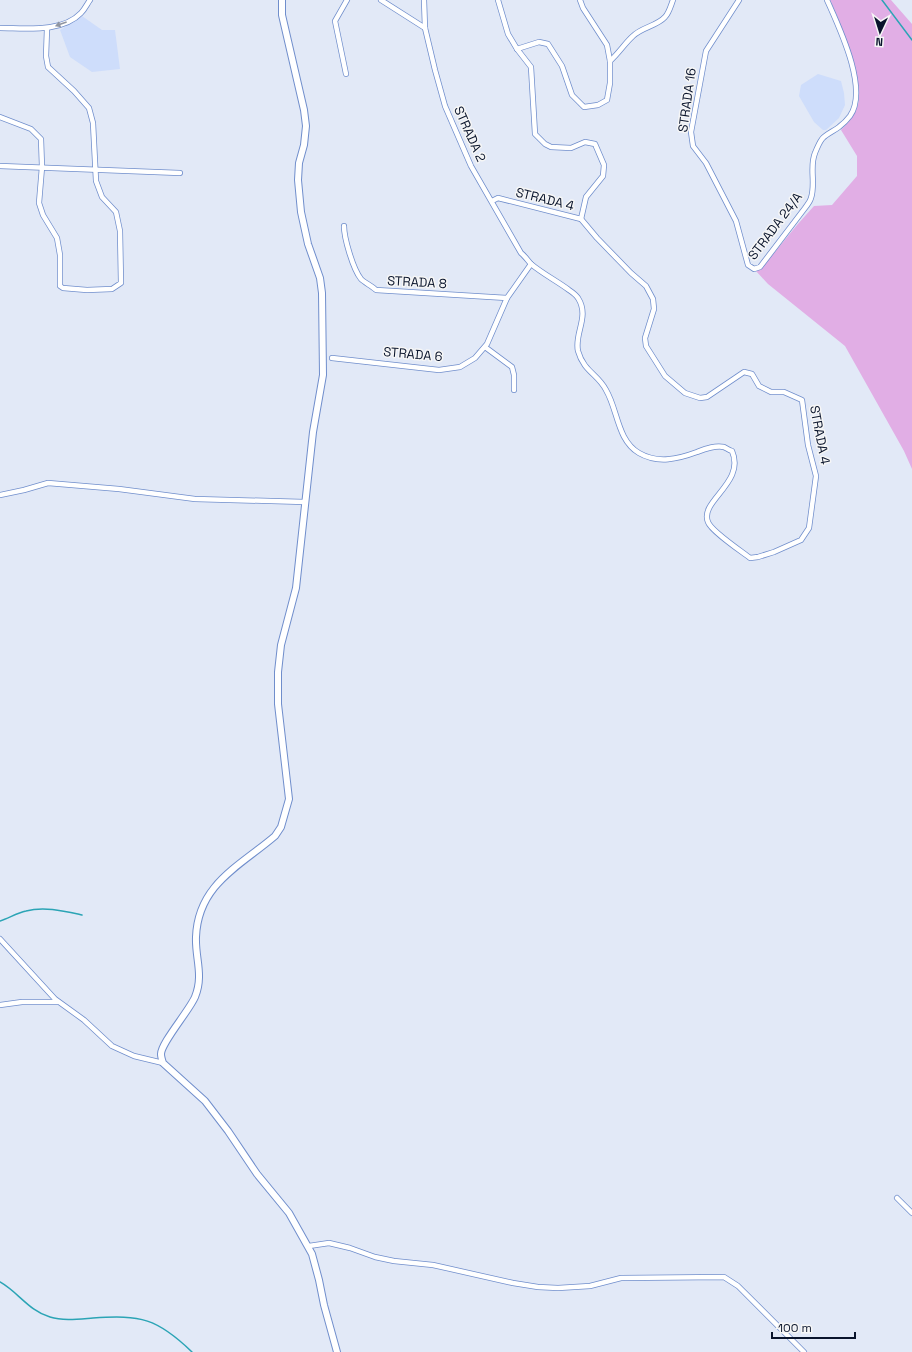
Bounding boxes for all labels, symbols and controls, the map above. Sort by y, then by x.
north arrow [860,12,900,52]
one-way arrow [54,21,66,27]
text: N [875,35,883,49]
street label: STRADA 16 [674,67,700,133]
street label: STRADA 2 [450,103,490,165]
street label: STRADA 4 [514,184,576,214]
street label: STRADA 24/A [744,189,806,263]
street label: STRADA 8 [387,272,447,292]
street label: STRADA 6 [383,343,443,365]
street label: STRADA 4 [806,404,834,466]
scale bar [772,1314,855,1340]
text: 100 m [778,1320,812,1336]

